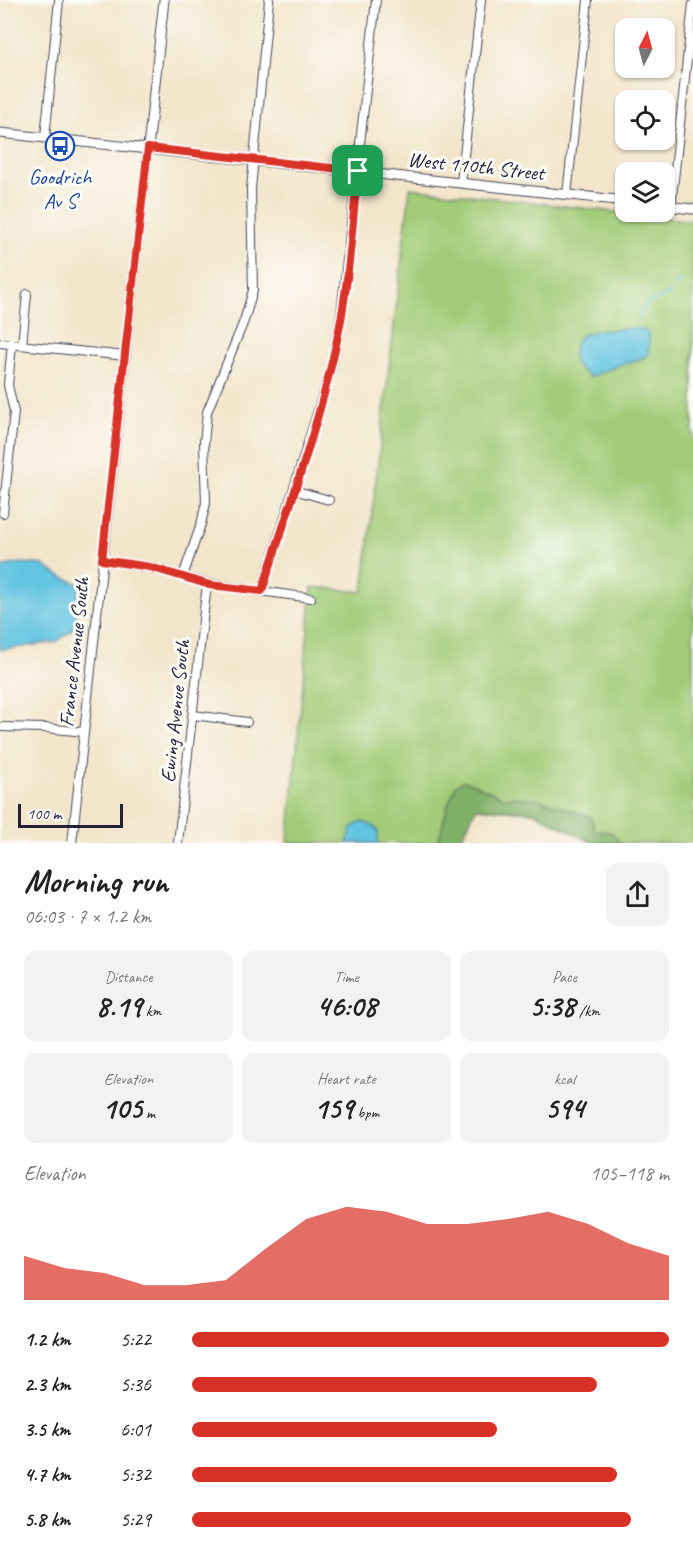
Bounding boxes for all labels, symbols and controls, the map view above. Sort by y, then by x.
north arrow [615,18,675,78]
map controls [615,18,675,222]
button: locate [615,90,675,150]
bus stop icon: Goodrich Av S [44,130,76,162]
pin [332,145,383,196]
street label: West 110th Street [407,146,547,186]
icon: arrive [341,154,374,187]
button: layers [615,162,675,222]
place label: Goodrich Av S [29,164,92,214]
street label: France Avenue South [53,574,95,728]
street label: Ewing Avenue South [155,637,196,784]
scale bar [18,801,123,828]
text: 100 m [27,804,61,824]
text: Morning run [24,860,168,902]
button: share [606,863,669,926]
text: 06:03 · 7 × 1.2 km [24,904,151,929]
text: Distance [105,967,152,987]
text: Time [334,967,359,987]
text: Pace [552,967,577,987]
text: 8.19 [96,987,142,1025]
text: 46:08 [316,987,377,1025]
text: 5:38 [529,987,575,1025]
text: km [142,1001,161,1021]
text: /km [575,1001,600,1021]
text: Elevation [104,1069,153,1089]
text: Heart rate [317,1069,376,1089]
text: kcal [554,1069,575,1089]
text: 105 [102,1089,142,1127]
text: 159 [314,1089,353,1127]
text: 594 [545,1089,584,1127]
text: m [142,1103,155,1123]
text: bpm [353,1103,379,1123]
text: Elevation [24,1161,86,1186]
text: 105–118 m [590,1161,669,1186]
text: 1.2 km [24,1327,71,1352]
text: 5:22 [120,1327,151,1352]
text: 2.3 km [24,1372,71,1397]
text: 5:36 [120,1372,151,1397]
text: 3.5 km [24,1417,70,1442]
text: 6:01 [120,1417,151,1442]
text: 4.7 km [24,1462,70,1487]
text: 5:32 [120,1462,151,1487]
text: 5.8 km [24,1507,70,1532]
text: 5:29 [120,1507,151,1532]

